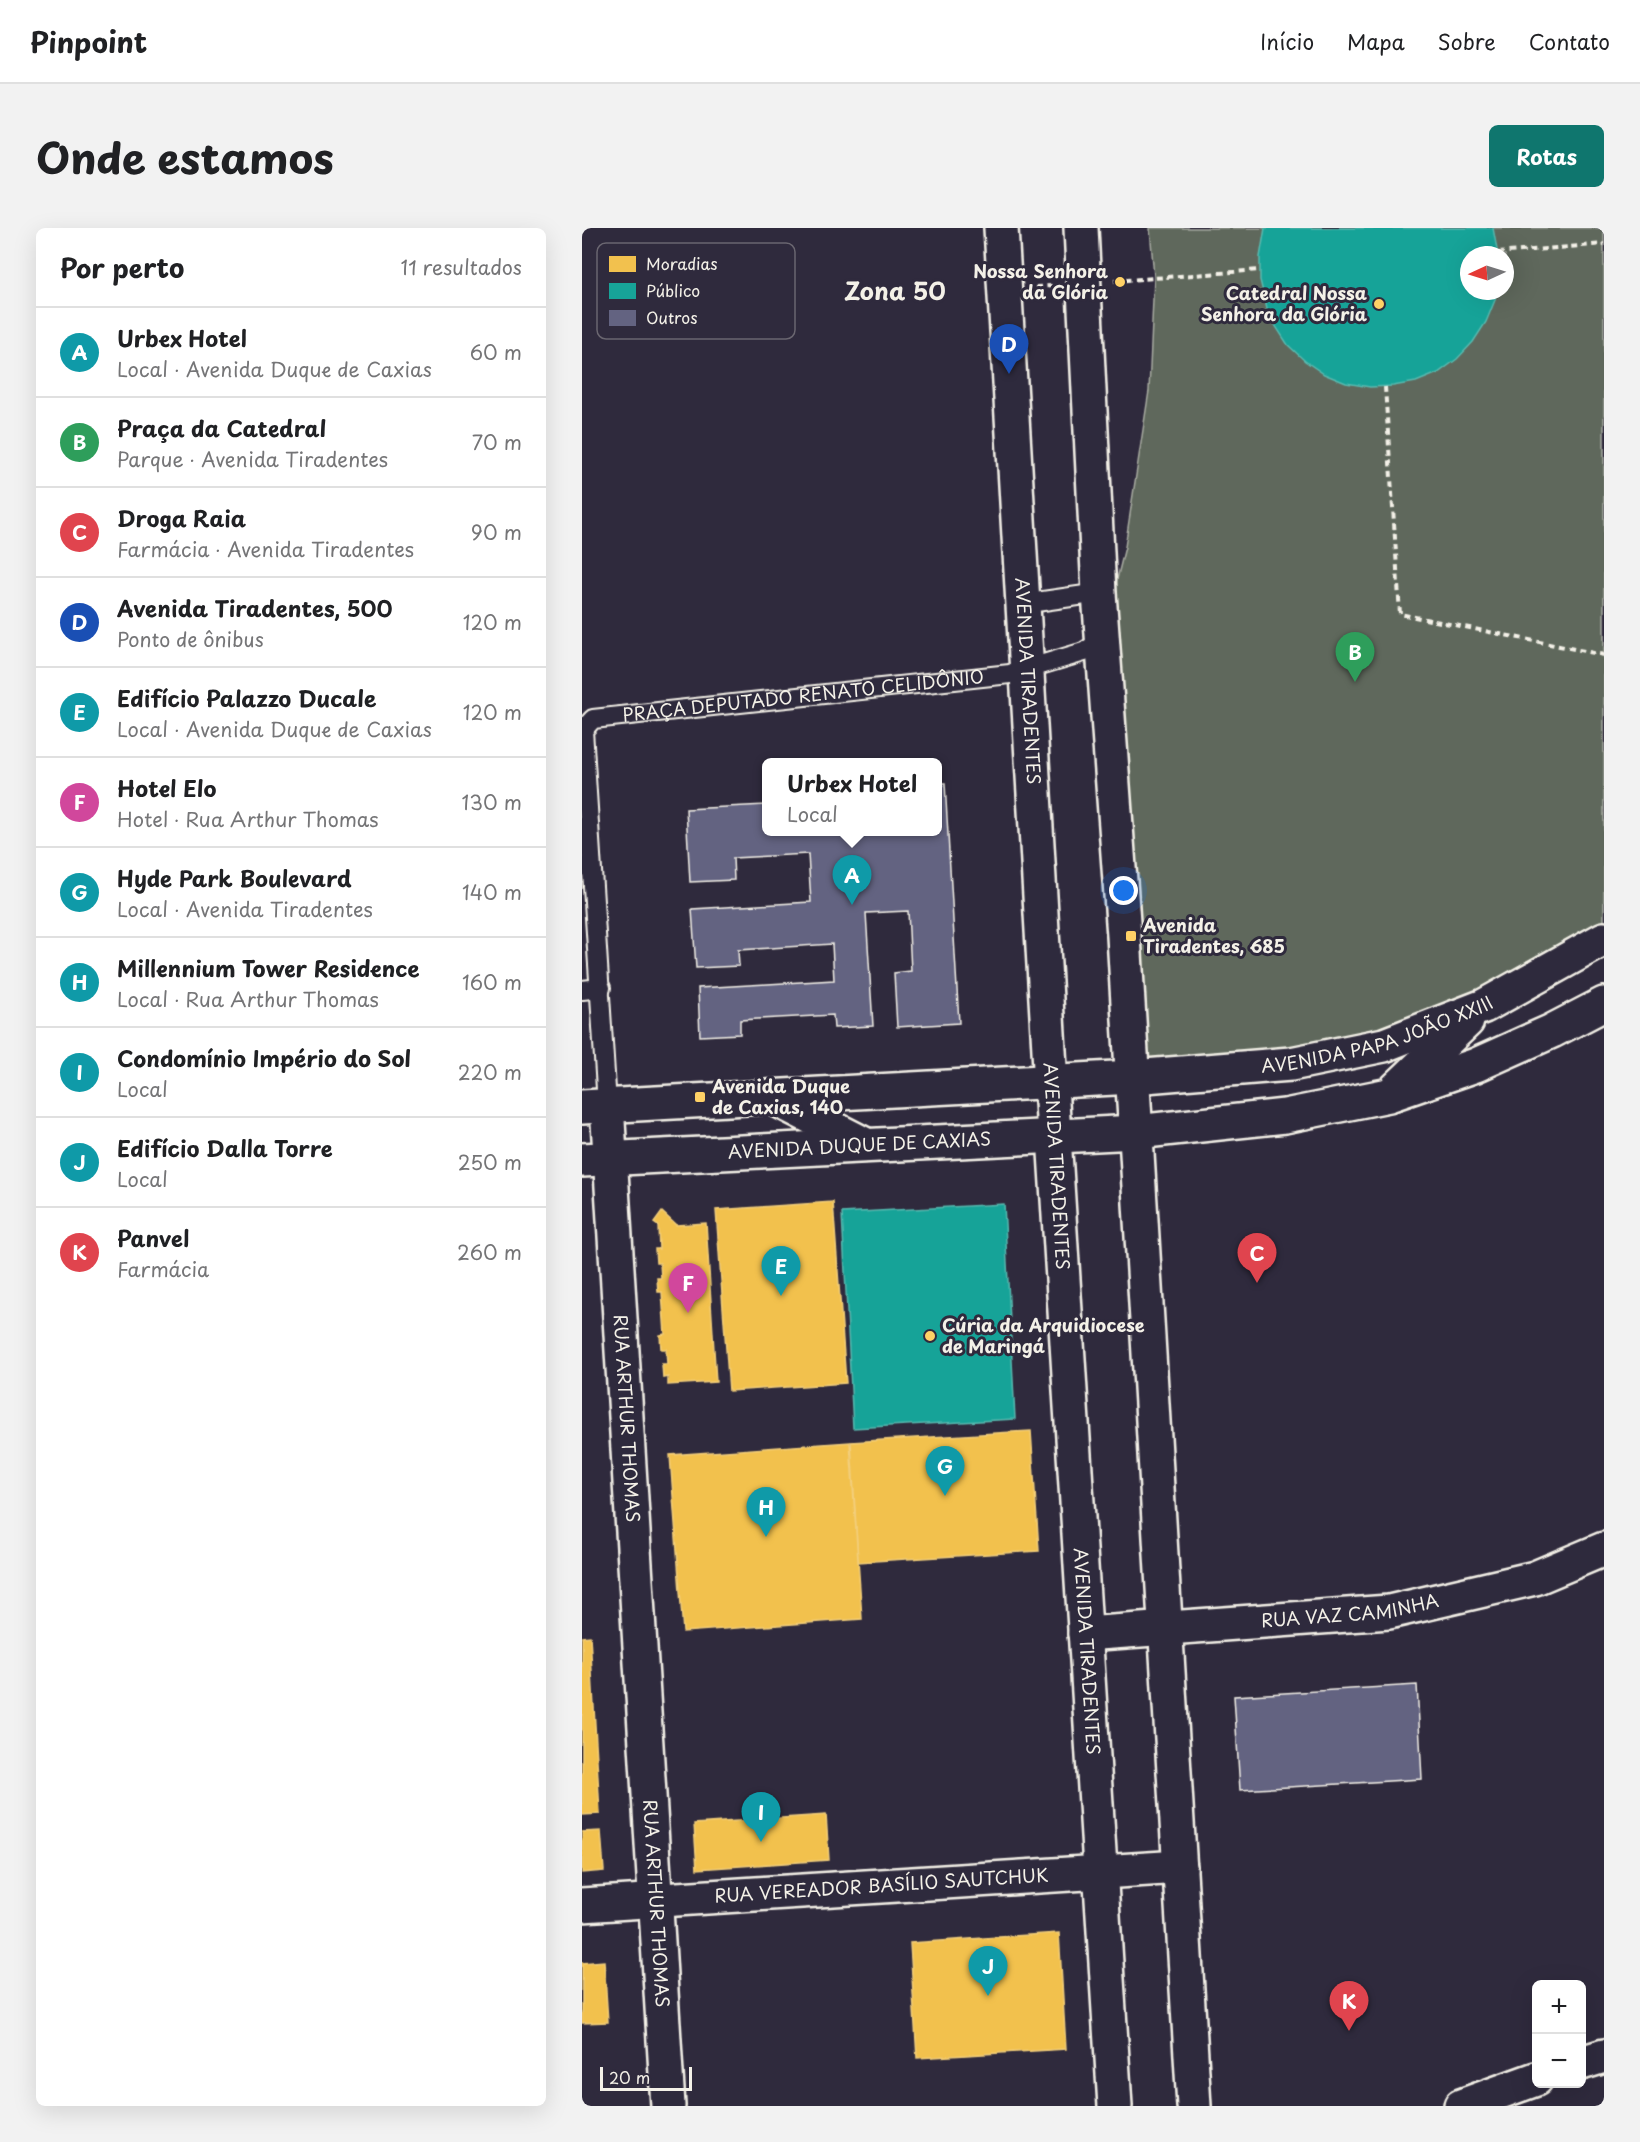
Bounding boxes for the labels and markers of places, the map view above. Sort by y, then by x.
place label: Nossa Senhora da Glória [973,257,1109,305]
marker: Nossa Senhora da Glória [1113,275,1127,289]
place label: Catedral Nossa Senhora da Glória [1201,279,1368,327]
marker: Catedral Nossa Senhora da Glória [1372,297,1386,311]
pin: D [990,324,1028,374]
pin: B [1336,632,1374,682]
pin: A [832,856,872,905]
place label: Avenida Tiradentes, 685 [1142,911,1285,959]
marker: Avenida Tiradentes, 685 [1124,929,1138,943]
place label: Avenida Duque de Caxias, 140 [711,1072,850,1120]
marker: Avenida Duque de Caxias, 140 [693,1090,707,1104]
pin: C [1238,1234,1276,1283]
pin: E [762,1246,800,1296]
pin: F [668,1264,708,1313]
place label: Cúria da Arquidiocese de Maringá [942,1311,1145,1359]
marker: Cúria da Arquidiocese de Maringá [923,1329,937,1343]
pin: G [926,1446,964,1496]
pin: H [746,1488,786,1537]
pin: I [742,1792,780,1842]
pin: J [968,1946,1008,1996]
pin: K [1330,1982,1368,2031]

